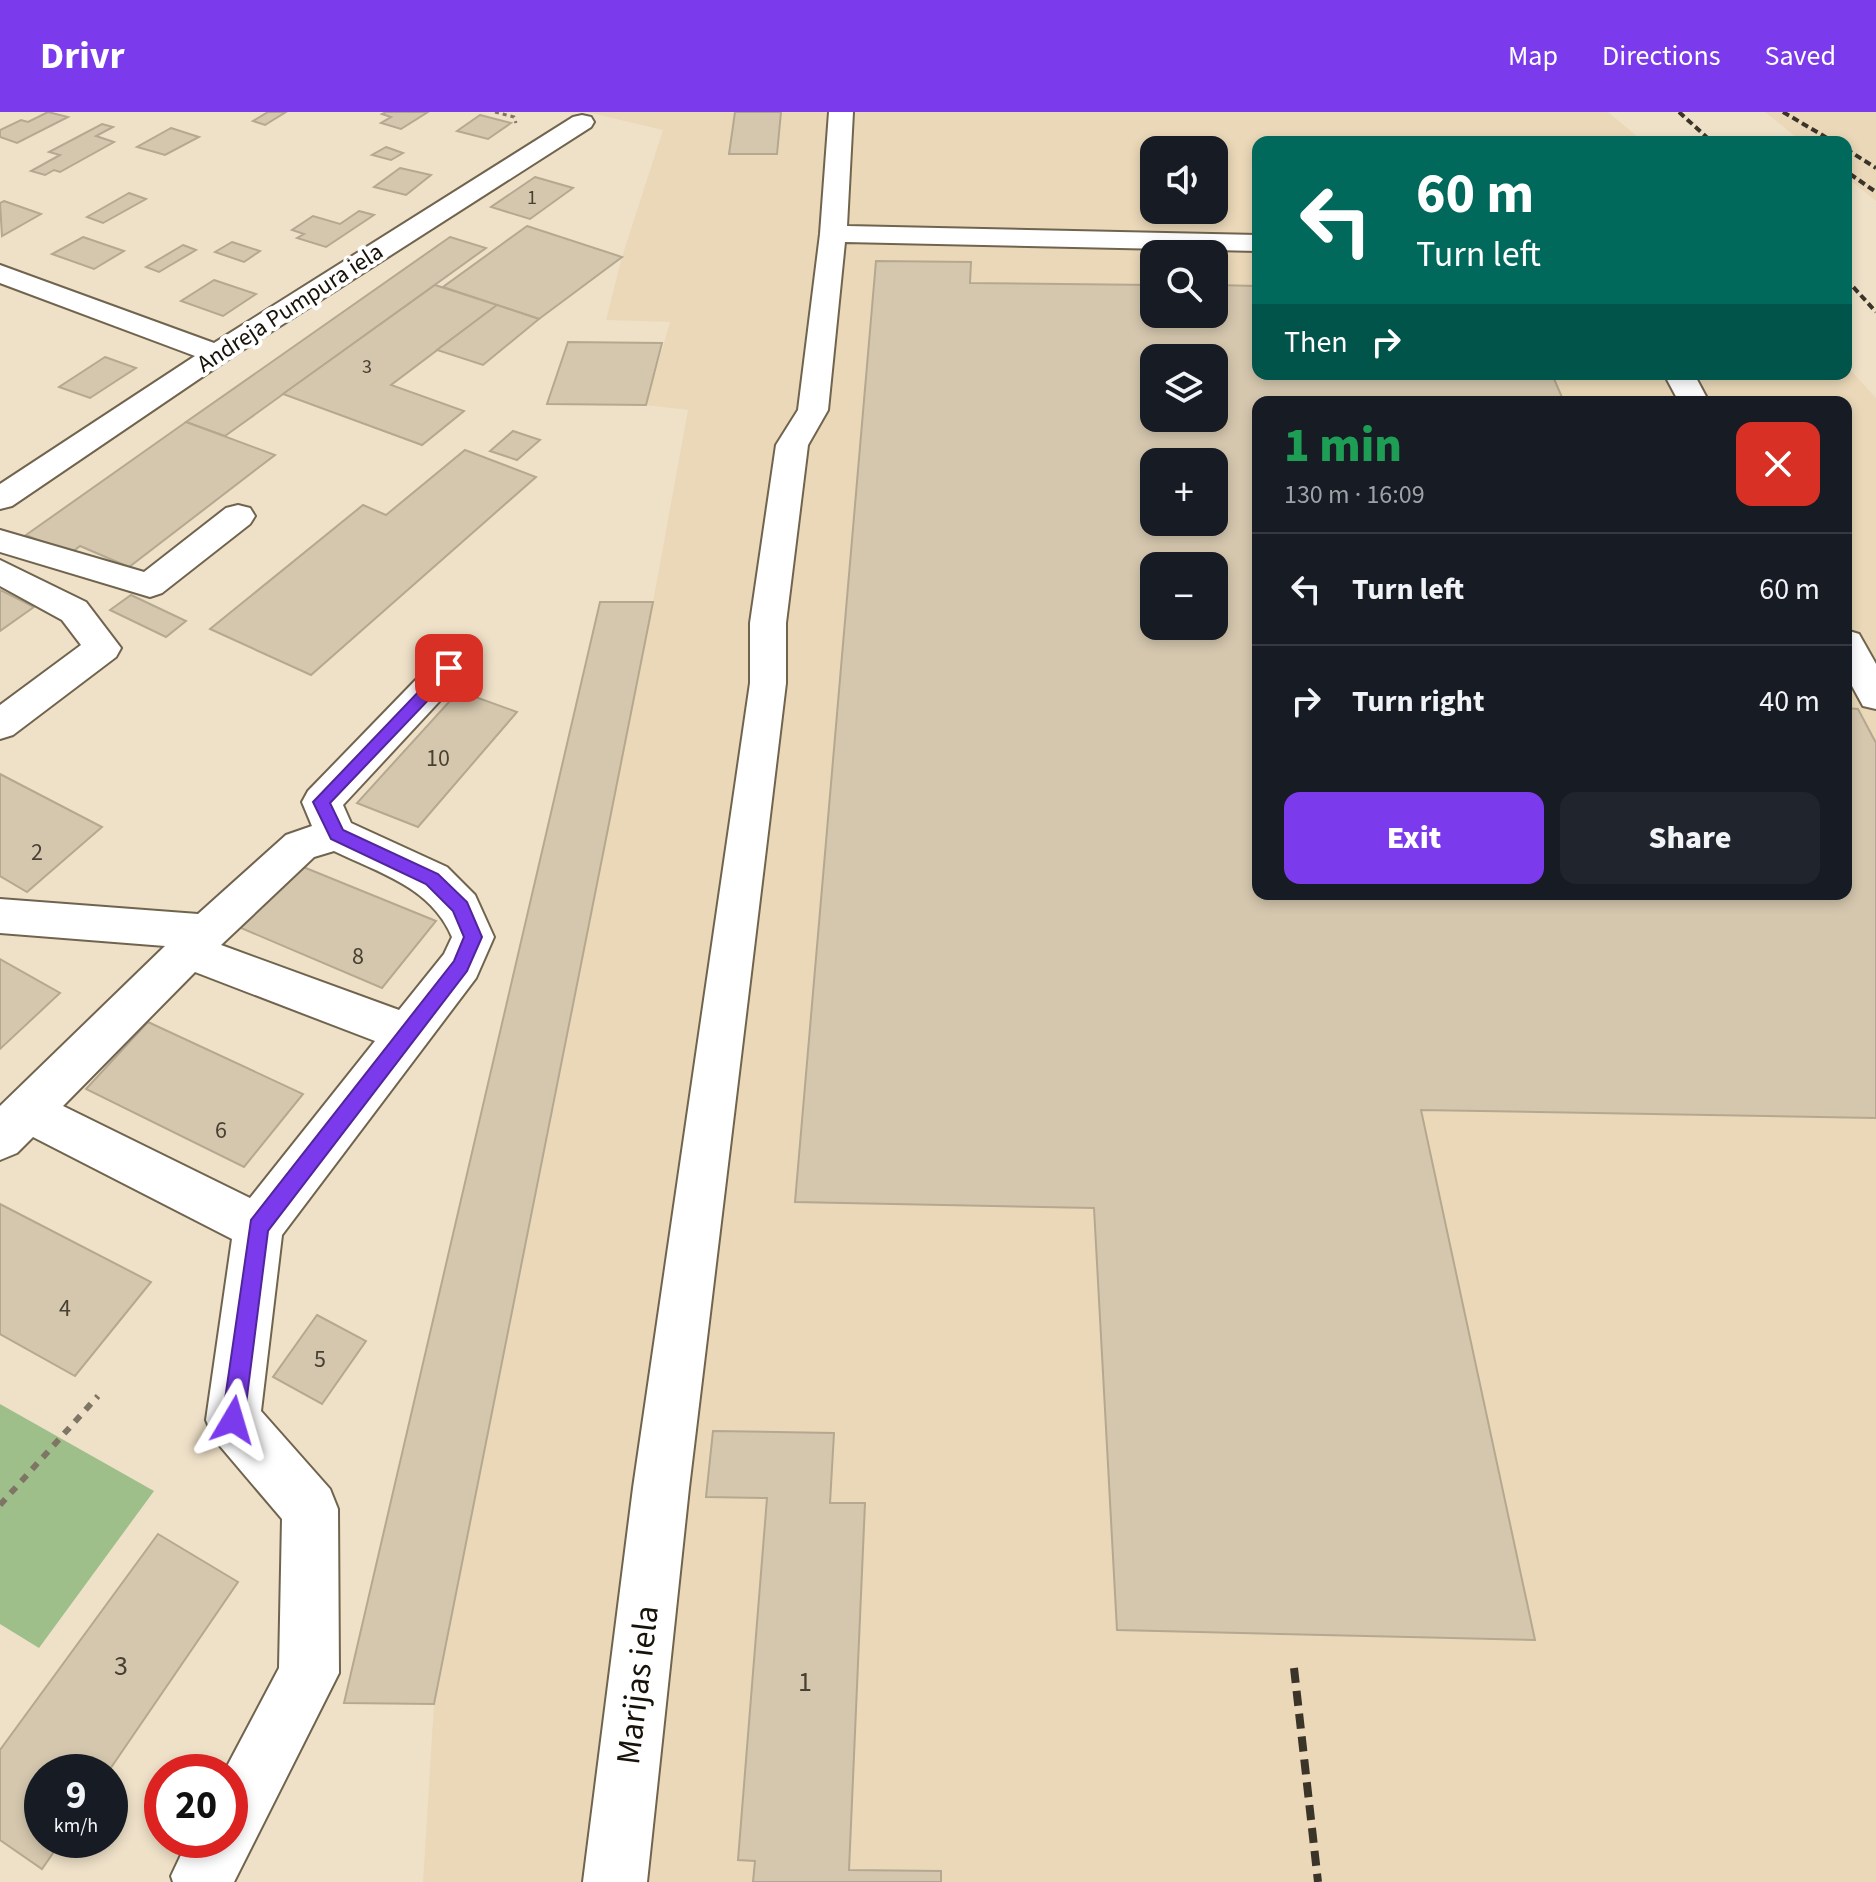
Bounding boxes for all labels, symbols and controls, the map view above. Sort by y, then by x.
text: Drivr [40,29,125,83]
text: Map [1508,36,1558,76]
text: Directions [1602,36,1721,76]
text: Saved [1765,36,1836,76]
map controls [1140,136,1228,640]
button: sound [1140,136,1228,224]
text: 60 m [1416,155,1534,234]
icon: left [1284,168,1388,272]
house number: 1 [527,184,537,212]
text: Turn left [1416,229,1541,280]
street label: Andreja Pumpura iela [190,235,390,381]
button: search [1140,240,1228,328]
icon: right [1364,320,1408,364]
text: Then [1284,321,1348,364]
button: layers [1140,344,1228,432]
house number: 3 [362,353,372,381]
text: 1 min [1284,412,1402,480]
button: close [1736,422,1820,506]
button: + [1140,448,1228,536]
text: 130 m · 16:09 [1284,476,1425,513]
button: − [1140,552,1228,640]
icon: left [1284,567,1328,611]
text: Turn left [1352,568,1464,611]
text: 60 m [1759,568,1820,611]
pin [415,634,483,702]
icon: arrive [427,646,471,690]
icon: right [1284,679,1328,723]
text: Turn right [1352,680,1484,723]
text: 40 m [1759,680,1820,723]
house number: 10 [426,741,450,776]
button: Exit [1284,792,1544,884]
button: Share [1560,792,1820,884]
house number: 2 [31,835,43,870]
house number: 8 [352,939,364,974]
house number: 6 [215,1113,227,1148]
house number: 4 [59,1291,71,1326]
house number: 5 [314,1342,326,1377]
position arrow [191,1378,275,1462]
street label: Marijas iela [604,1603,672,1767]
house number: 3 [114,1646,128,1686]
house number: 1 [798,1662,812,1702]
speed limit sign: 20 [144,1754,248,1858]
text: 9 [65,1767,87,1824]
text: km/h [54,1812,98,1840]

